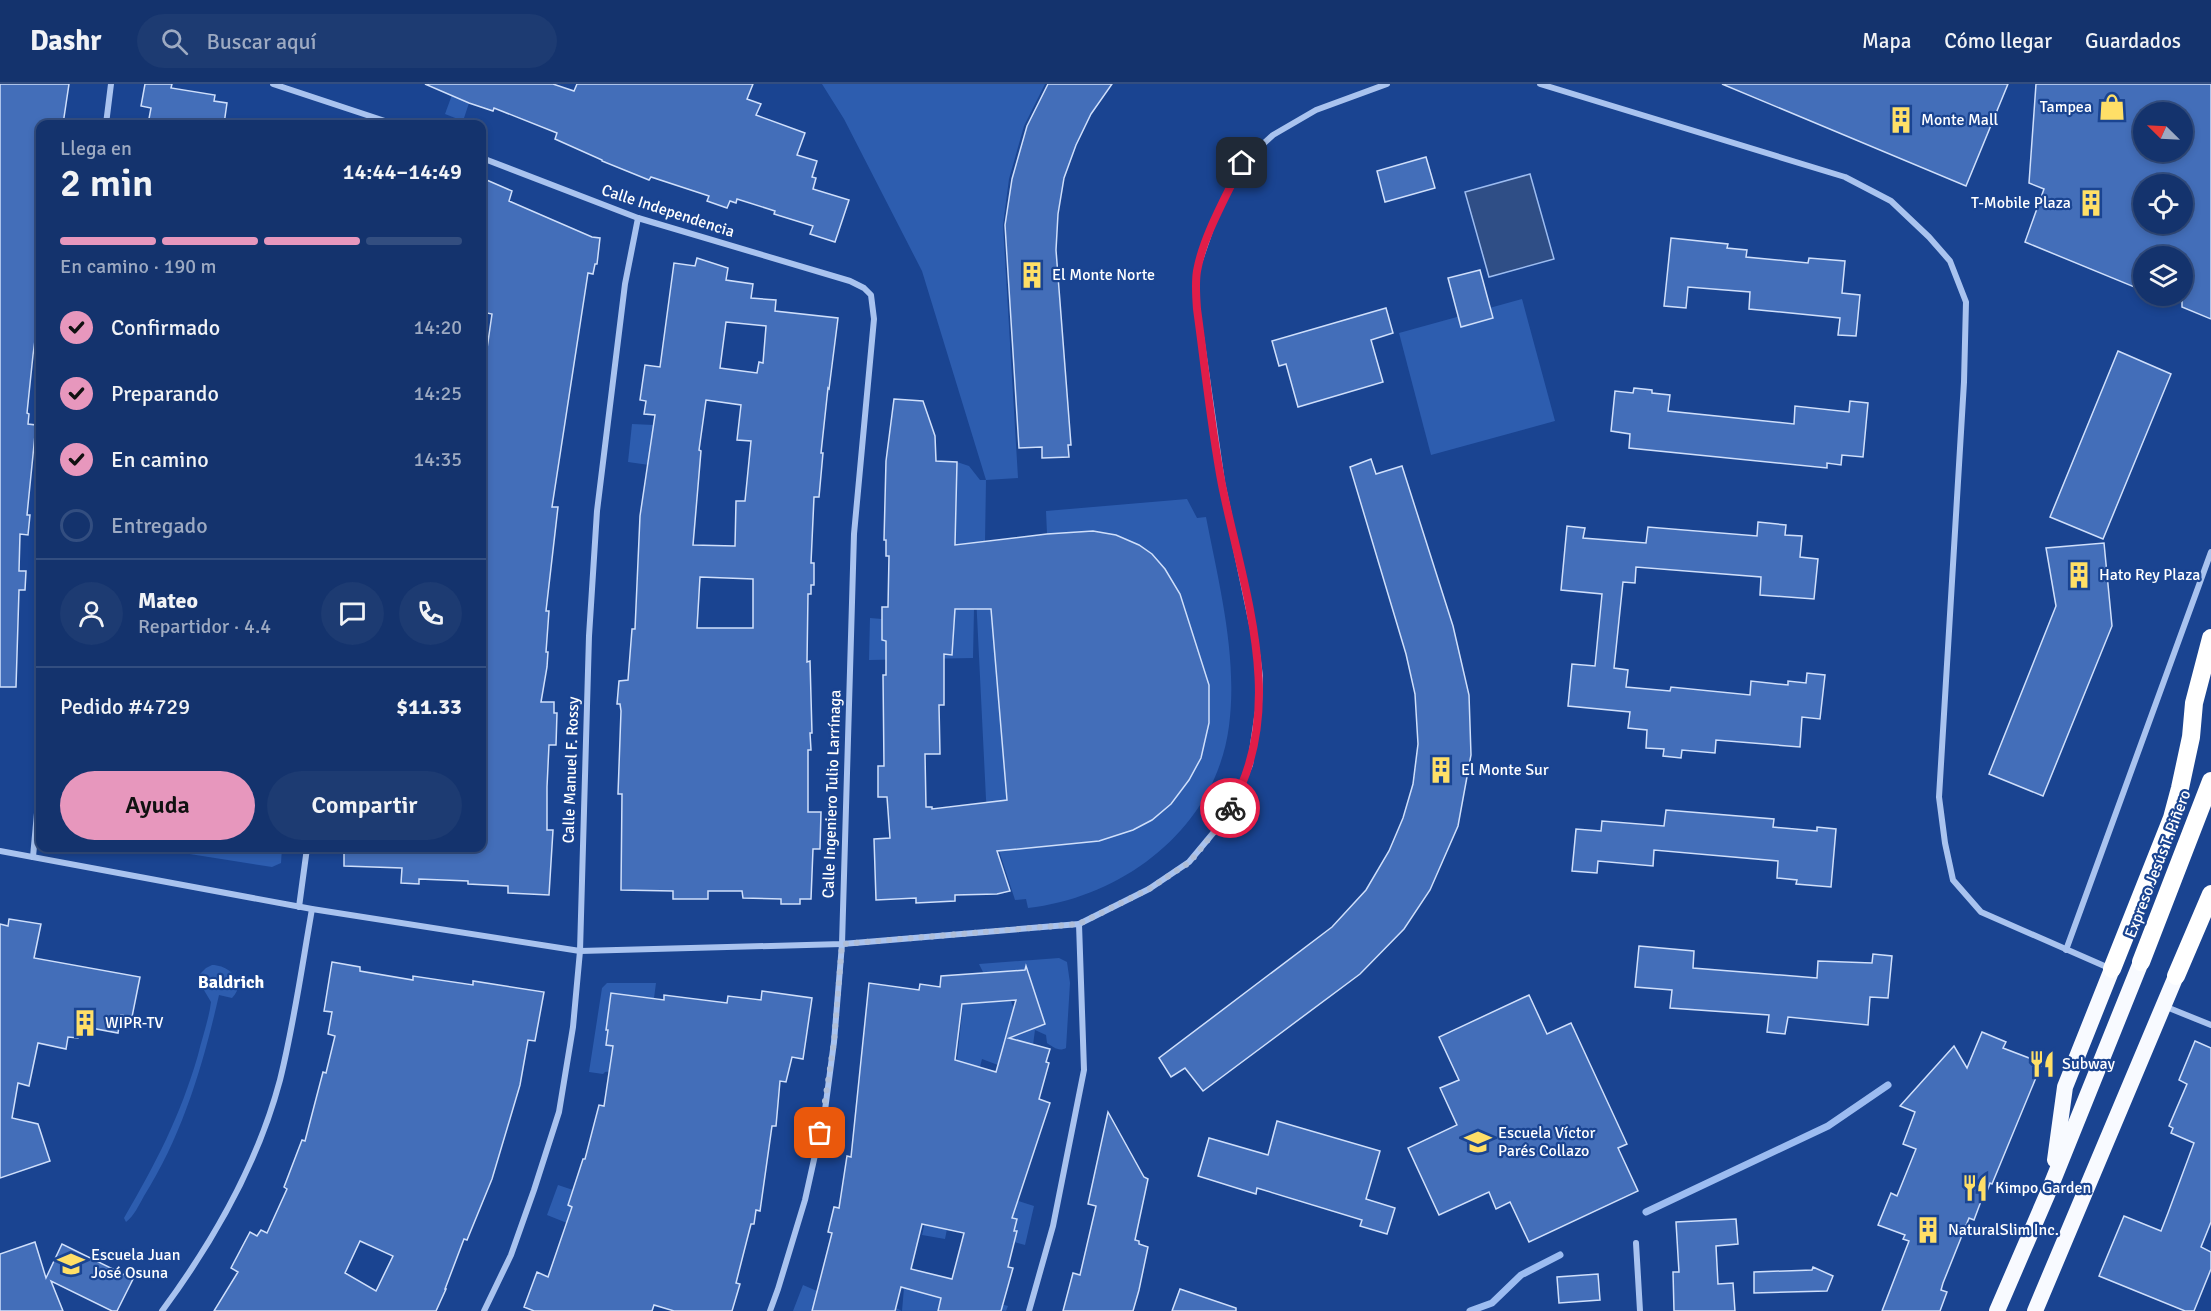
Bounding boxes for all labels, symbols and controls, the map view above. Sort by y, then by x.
search box [137,14,557,68]
text: Dashr [30,24,101,58]
icon: search [158,25,191,58]
text: Buscar aquí [206,28,317,55]
text: Mapa [1862,28,1911,54]
text: Cómo llegar [1944,28,2052,54]
text: Guardados [2085,28,2181,54]
shop icon: Tampea [2097,92,2127,122]
place label: Tampea [2040,97,2092,117]
north arrow [2133,102,2193,162]
map controls [2133,102,2193,306]
building icon: Monte Mall [1886,105,1916,135]
place label: Monte Mall [1921,110,1999,130]
text: Llega en [60,136,132,161]
pin [1216,137,1267,188]
icon: home [1225,146,1258,179]
text: 14:44–14:49 [343,158,462,185]
text: 2 min [60,159,153,207]
button: locate [2133,174,2193,234]
street label: Calle Independencia [599,180,737,242]
building icon: T-Mobile Plaza [2076,188,2106,218]
place label: T-Mobile Plaza [1971,193,2071,213]
button: layers [2133,246,2193,306]
text: En camino · 190 m [60,254,217,279]
building icon: El Monte Norte [1017,260,1047,290]
place label: El Monte Norte [1052,265,1155,285]
icon: check [60,311,93,344]
text: Confirmado [111,314,220,341]
text: 14:20 [413,315,462,340]
icon: check [60,377,93,410]
text: Preparando [111,380,219,407]
text: 14:25 [413,381,462,406]
icon: check [60,443,93,476]
text: En camino [111,446,209,473]
text: 14:35 [413,447,462,472]
text: Entregado [111,512,208,539]
building icon: Hato Rey Plaza [2064,560,2094,590]
place label: Hato Rey Plaza [2099,565,2200,585]
button: person [60,582,123,645]
button: chat [321,582,384,645]
button: phone [399,582,462,645]
text: Mateo [138,587,198,614]
text: Repartidor · 4.4 [138,614,271,639]
street label: Calle Ingeniero Tulio Larrínaga [818,689,846,899]
text: Pedido #4729 [60,693,190,720]
text: $11.33 [396,693,462,720]
street label: Calle Manuel F. Rossy [558,696,584,844]
building icon: El Monte Sur [1426,755,1456,785]
place label: El Monte Sur [1461,760,1549,780]
button: Ayuda [60,771,255,840]
button: Compartir [267,771,462,840]
courier [1200,778,1260,838]
street label: Expreso Jesús T. Piñero [2121,787,2195,941]
icon: bike [1214,792,1247,825]
district label: Baldrich [198,971,265,993]
building icon: WIPR-TV [70,1008,100,1038]
place label: WIPR-TV [105,1013,164,1033]
restaurant icon: Subway [2027,1049,2057,1079]
place label: Subway [2062,1054,2115,1074]
pin [794,1107,845,1158]
icon: bag [803,1116,836,1149]
place label: Escuela Víctor Parés Collazo [1498,1123,1596,1161]
school or university icon: Escuela Víctor Parés Collazo [1463,1127,1493,1157]
restaurant icon: Kimpo Garden [1960,1173,1990,1203]
place label: Kimpo Garden [1995,1178,2091,1198]
building icon: NaturalSlim Inc. [1913,1215,1943,1245]
place label: NaturalSlim Inc. [1948,1220,2059,1240]
place label: Escuela Juan José Osuna [91,1245,180,1283]
school or university icon: Escuela Juan José Osuna [56,1249,86,1279]

